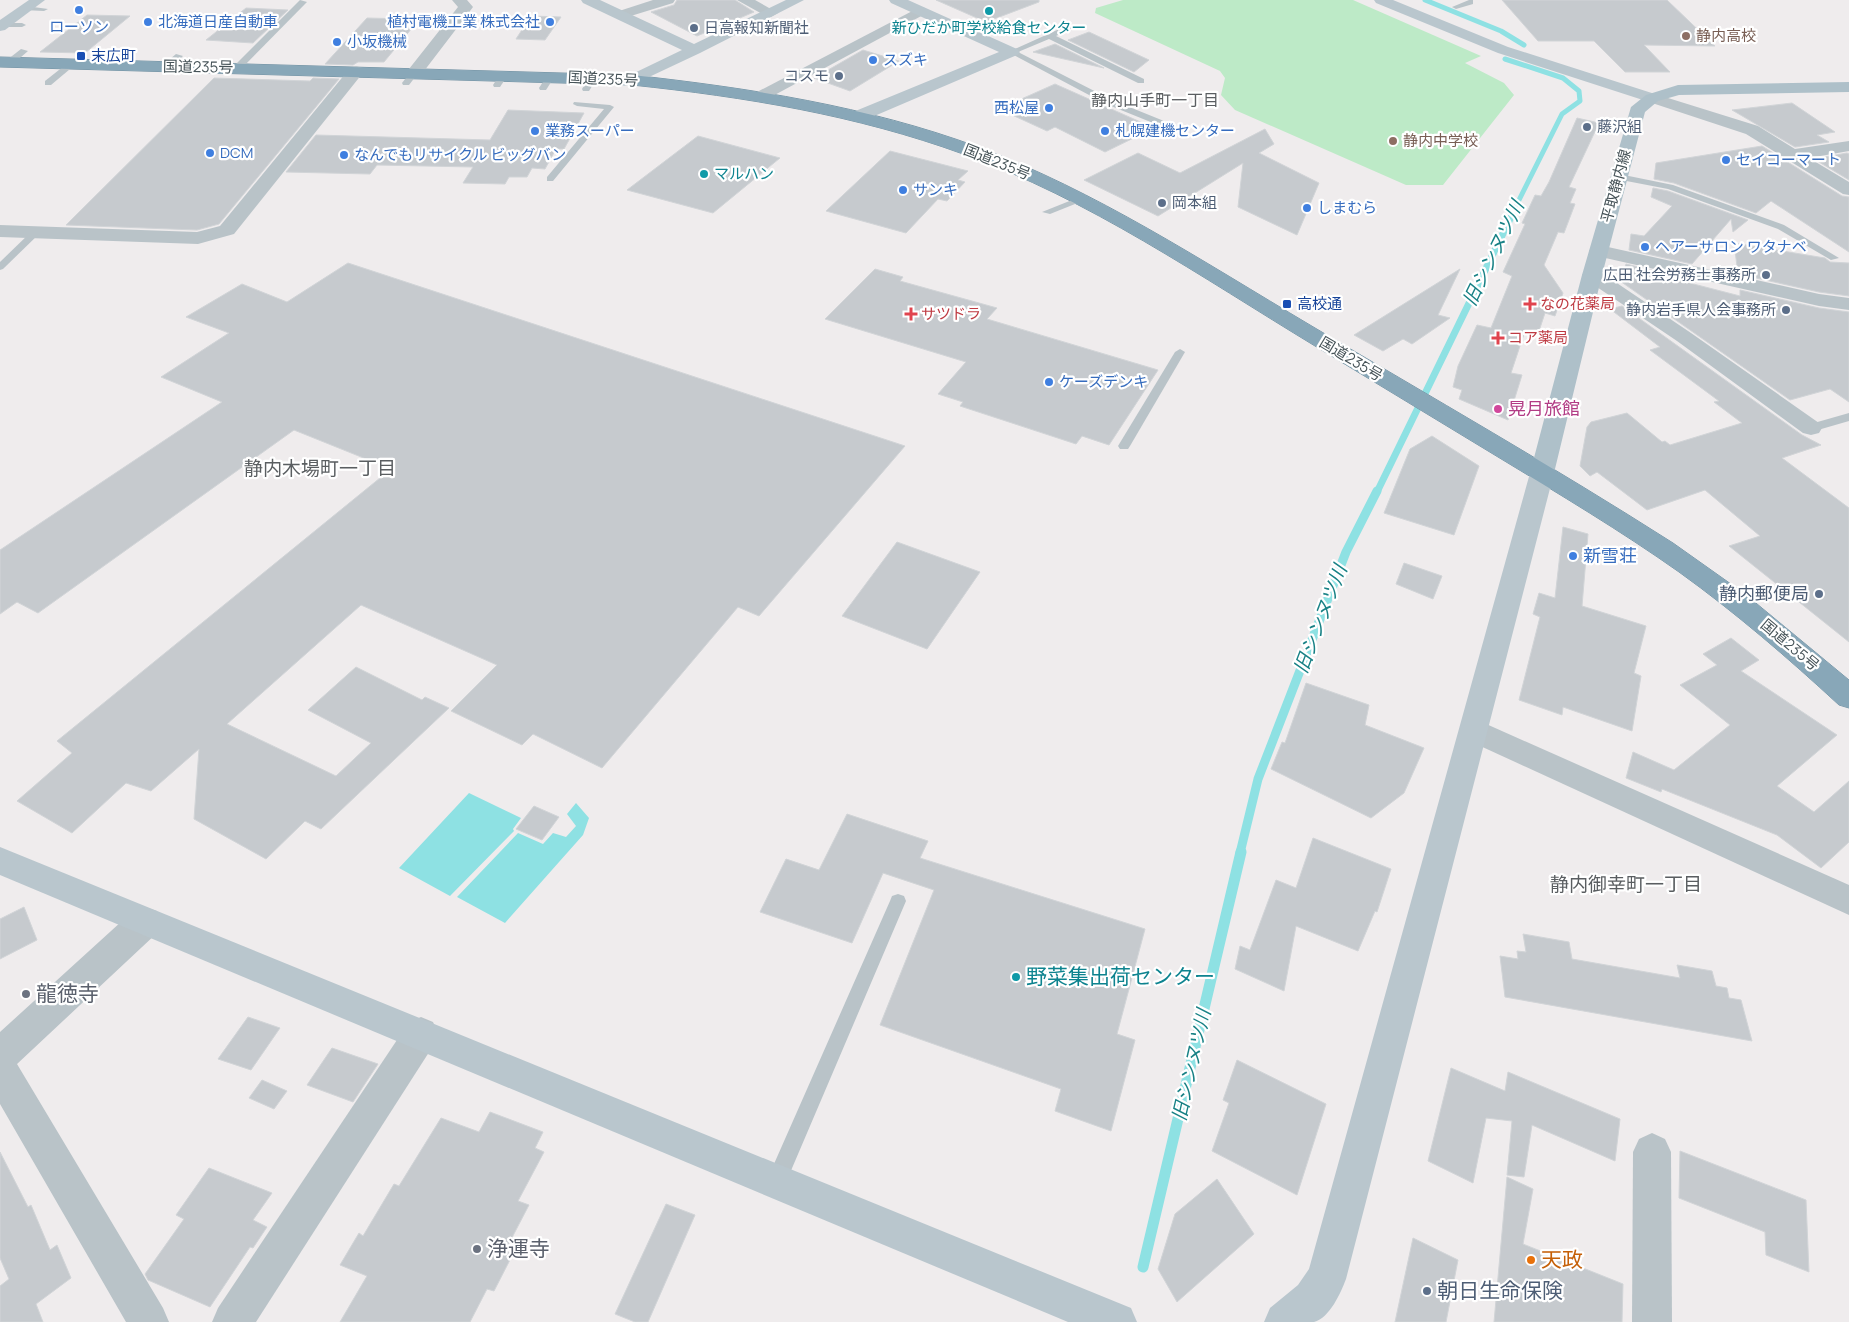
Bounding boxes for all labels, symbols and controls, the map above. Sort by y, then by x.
marker: ローソン [73,4,85,16]
marker: 新ひだか町学校給食センター [983,5,995,17]
place label: 北海道日産自動車 [158,11,278,32]
place label: 植村電機工業 株式会社 [387,11,540,32]
place label: ローソン [49,16,109,37]
marker: 北海道日産自動車 [142,16,154,28]
marker: 植村電機工業 株式会社 [544,16,556,28]
place label: 日高報知新聞社 [704,17,809,38]
place label: 新ひだか町学校給食センター [891,17,1087,38]
marker: 日高報知新聞社 [688,22,700,34]
place label: 静内高校 [1696,25,1756,46]
marker: 静内高校 [1680,30,1692,42]
place label: 小坂機械 [347,31,407,52]
marker: 小坂機械 [331,36,343,48]
place label: 末広町 [91,45,136,66]
place label: スズキ [883,49,928,70]
marker: 末広町 [75,50,87,62]
marker: スズキ [867,54,879,66]
street label: 国道235号 [163,55,233,78]
place label: コスモ [784,65,829,86]
street label: 国道235号 [567,66,639,91]
marker: コスモ [833,70,845,82]
district label: 静内山手町一丁目 [1091,89,1219,111]
place label: 西松屋 [994,97,1039,118]
marker: 西松屋 [1043,102,1055,114]
place label: 藤沢組 [1597,116,1642,137]
place label: 業務スーパー [545,120,635,141]
place label: 札幌建機センター [1115,120,1235,141]
marker: 藤沢組 [1581,121,1593,133]
marker: 業務スーパー [529,125,541,137]
marker: 札幌建機センター [1099,125,1111,137]
place label: 静内中学校 [1403,130,1478,151]
marker: 静内中学校 [1387,135,1399,147]
street label: 国道235号 [961,139,1034,184]
place label: DCM [220,142,253,163]
place label: なんでもリサイクル ビッグバン [354,144,566,165]
marker: DCM [204,147,216,159]
street label: 平取静内線 [1596,147,1635,225]
marker: なんでもリサイクル ビッグバン [338,149,350,161]
place label: セイコーマート [1736,149,1841,170]
marker: セイコーマート [1720,154,1732,166]
place label: マルハン [714,163,774,184]
marker: マルハン [698,168,710,180]
place label: サンキ [913,179,958,200]
marker: サンキ [897,184,909,196]
place label: 岡本組 [1172,192,1217,213]
water label: 旧シンヌツ川 [1456,194,1531,310]
marker: 岡本組 [1156,197,1168,209]
place label: しまむら [1317,197,1377,218]
marker: しまむら [1301,202,1313,214]
place label: ヘアーサロン ワタナベ [1655,236,1807,257]
marker: ヘアーサロン ワタナベ [1639,241,1651,253]
place label: 広田 社会労務士事務所 [1603,264,1756,285]
marker: 広田 社会労務士事務所 [1760,269,1772,281]
place label: 高校通 [1297,293,1342,314]
place label: なの花薬局 [1540,293,1615,314]
marker: 高校通 [1281,298,1293,310]
marker: なの花薬局 [1524,298,1536,310]
place label: 静内岩手県人会事務所 [1626,299,1776,320]
place label: サツドラ [921,303,981,324]
marker: 静内岩手県人会事務所 [1780,304,1792,316]
marker: サツドラ [905,308,917,320]
place label: コア薬局 [1508,327,1568,348]
street label: 国道235号 [1316,331,1387,386]
marker: コア薬局 [1492,332,1504,344]
place label: ケーズデンキ [1059,371,1148,392]
marker: ケーズデンキ [1043,376,1055,388]
place label: 晃月旅館 [1508,396,1580,420]
marker: 晃月旅館 [1492,403,1504,415]
district label: 静内木場町一丁目 [244,455,396,481]
place label: 新雪荘 [1583,543,1637,567]
marker: 新雪荘 [1567,550,1579,562]
water label: 旧シンヌツ川 [1287,559,1353,677]
place label: 静内郵便局 [1719,581,1809,605]
marker: 静内郵便局 [1813,588,1825,600]
street label: 国道235号 [1757,614,1824,675]
district label: 静内御幸町一丁目 [1550,871,1702,897]
place label: 野菜集出荷センター [1026,962,1215,990]
marker: 野菜集出荷センター [1010,971,1022,983]
place label: 龍徳寺 [36,979,99,1007]
marker: 龍徳寺 [20,988,32,1000]
water label: 旧シンヌツ川 [1166,1005,1217,1123]
place label: 浄運寺 [487,1234,550,1262]
marker: 浄運寺 [471,1243,483,1255]
place label: 天政 [1541,1245,1583,1273]
marker: 天政 [1525,1254,1537,1266]
place label: 朝日生命保険 [1437,1276,1563,1304]
marker: 朝日生命保険 [1421,1285,1433,1297]

